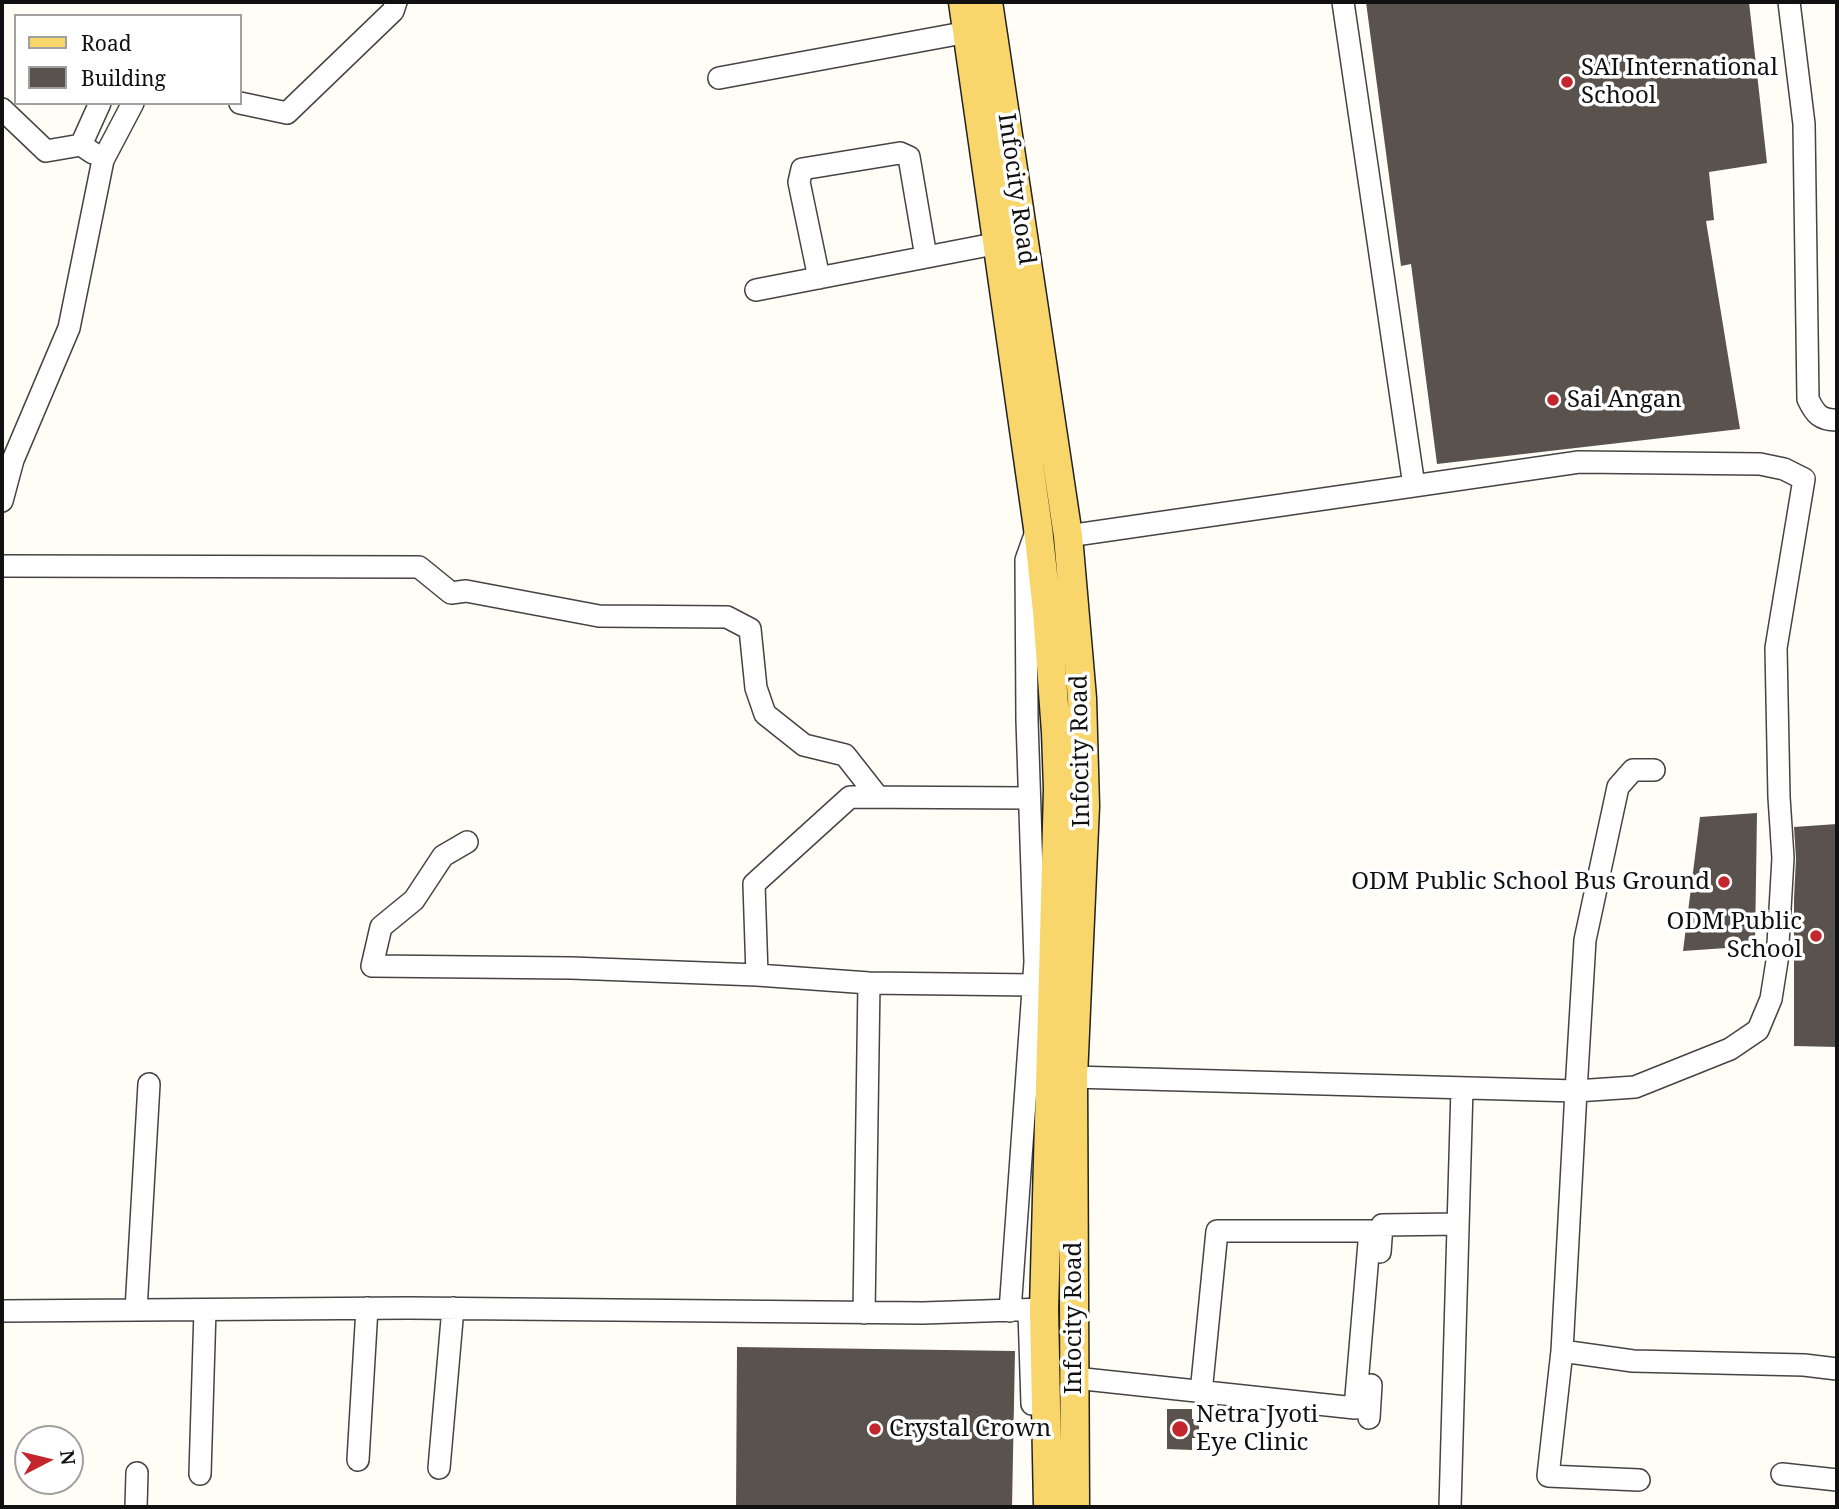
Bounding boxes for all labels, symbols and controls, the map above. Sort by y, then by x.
legend [14,14,242,105]
text: Road [81,29,132,57]
place label: SAI International School [1581,54,1778,110]
text: Building [81,64,166,92]
marker: SAI International School [1559,74,1575,90]
street label: Infocity Road [991,111,1041,267]
place label: Sai Angan [1567,386,1682,414]
marker: Sai Angan [1545,392,1561,408]
street label: Infocity Road [1065,674,1097,828]
place label: ODM Public School Bus Ground [1351,868,1710,896]
marker: ODM Public School Bus Ground [1716,874,1732,890]
place label: ODM Public School [1667,908,1802,964]
marker: ODM Public School [1808,928,1824,944]
street label: Infocity Road [1060,1242,1088,1394]
place label: Netra Jyoti Eye Clinic [1196,1401,1318,1457]
place label: Crystal Crown [889,1415,1051,1443]
marker: Netra Jyoti Eye Clinic [1170,1419,1190,1439]
marker: Crystal Crown [867,1421,883,1437]
north arrow [14,1425,84,1495]
text: N [54,1449,82,1467]

